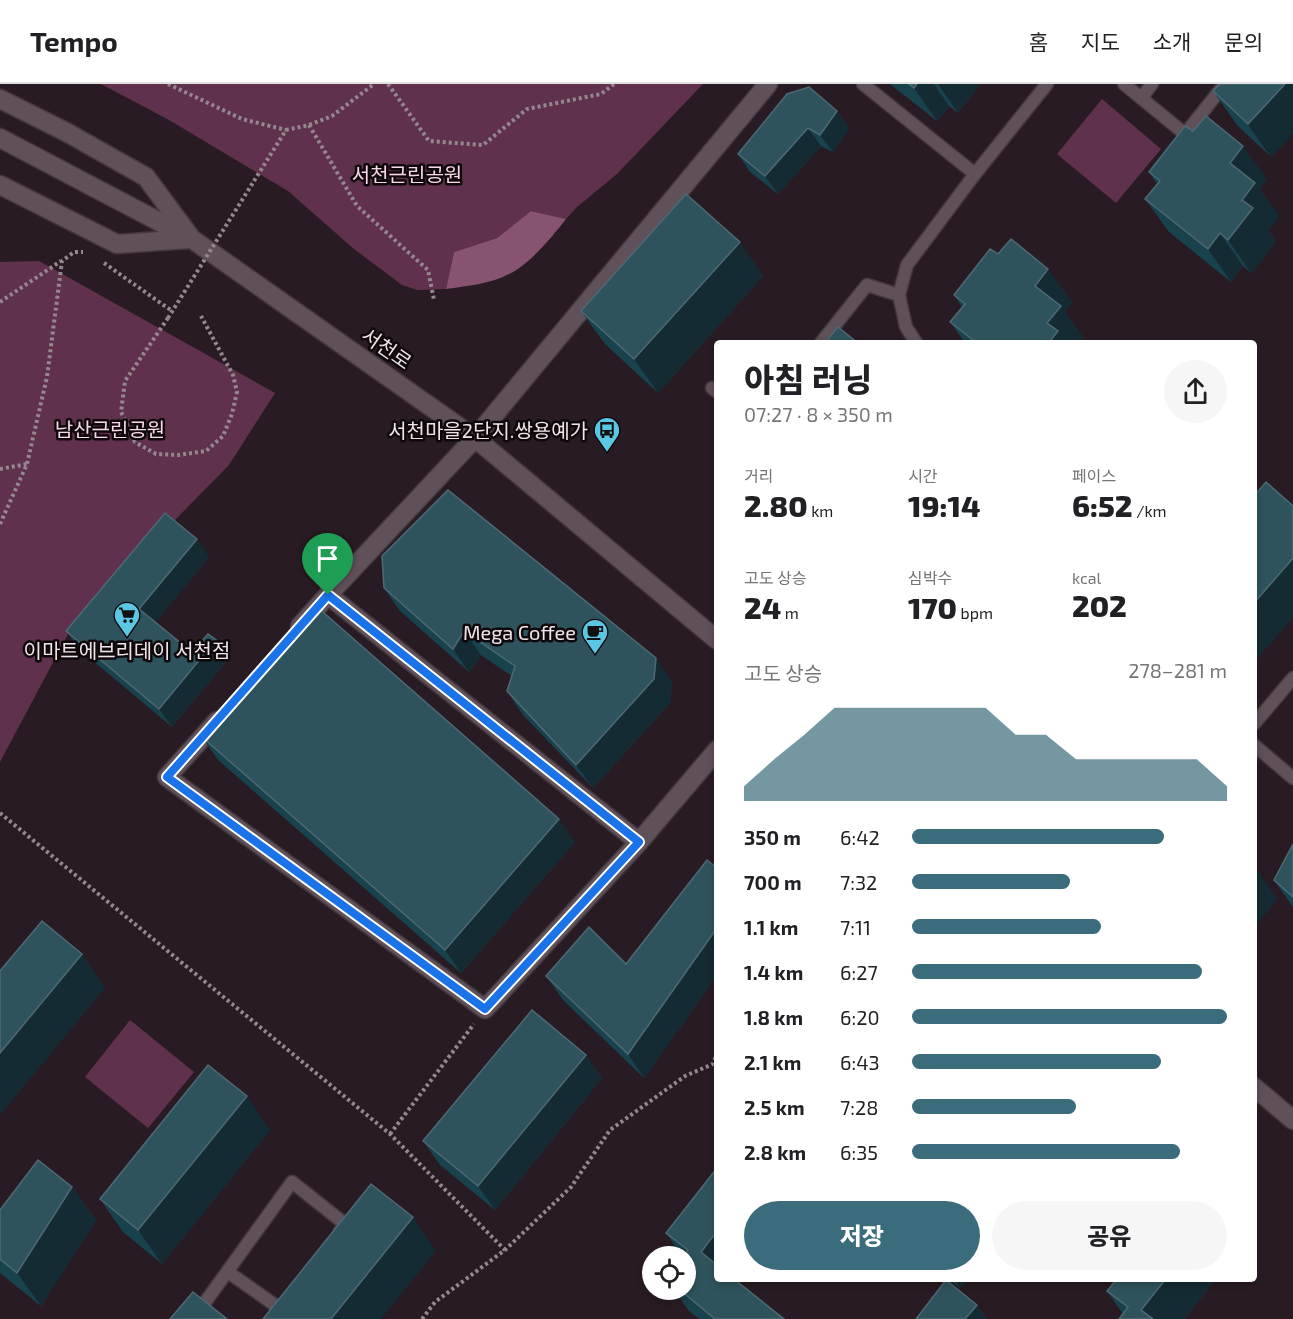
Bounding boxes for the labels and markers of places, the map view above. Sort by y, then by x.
bus stop icon: 서천마을2단지.쌍용예가 [592,415,622,453]
place label: 서천마을2단지.쌍용예가 [388,418,588,442]
pin [302,533,353,595]
supermarket icon: 이마트에브리데이 서천점 [112,600,142,638]
cafe icon: Mega Coffee [580,617,610,655]
place label: Mega Coffee [463,620,576,644]
place label: 이마트에브리데이 서천점 [24,638,230,662]

